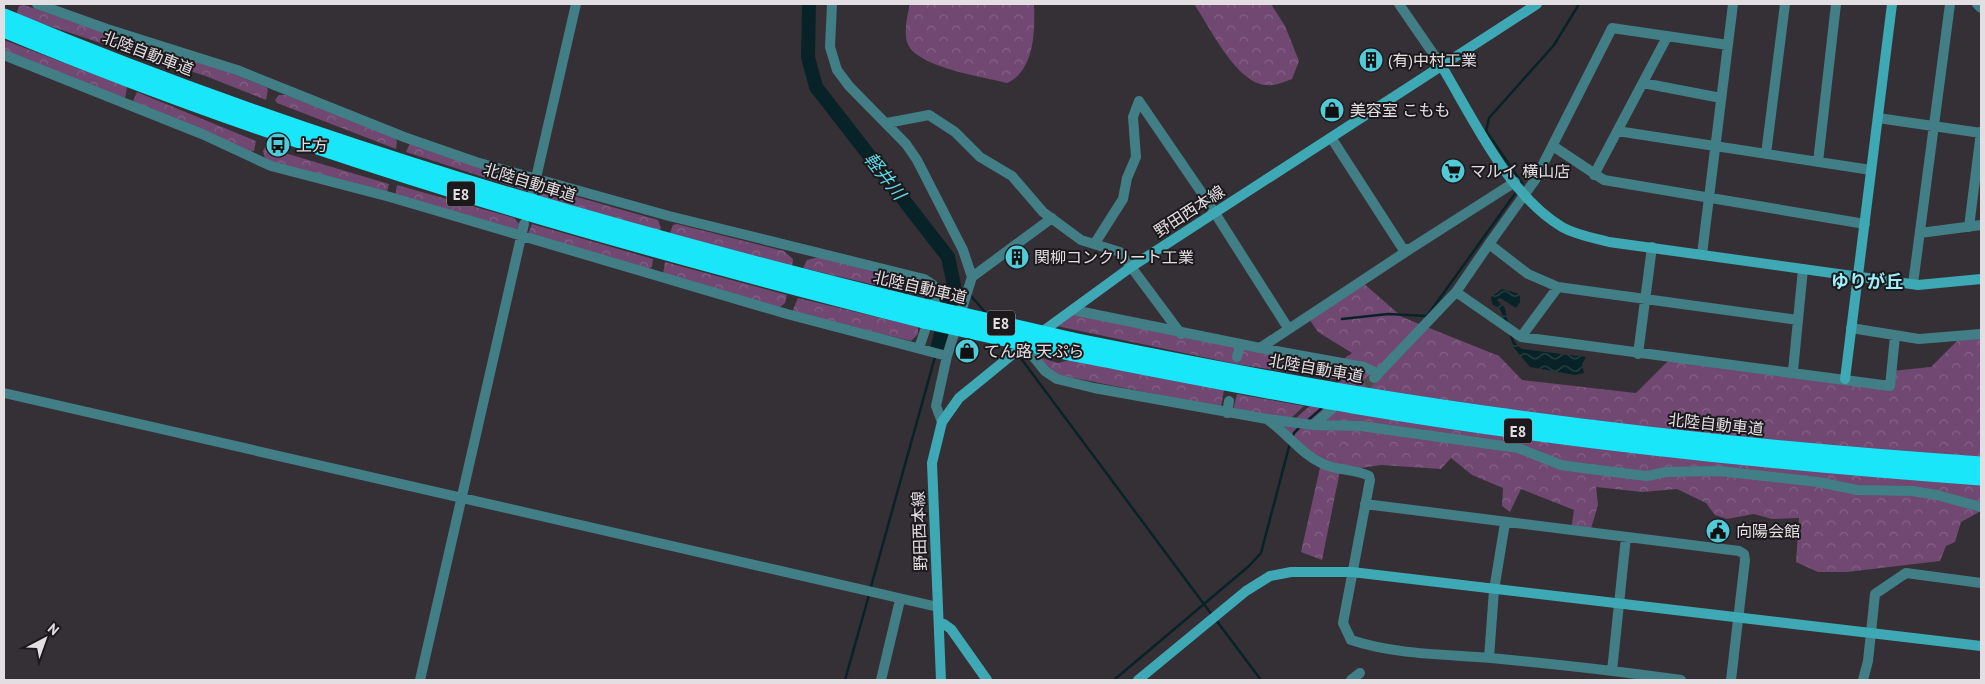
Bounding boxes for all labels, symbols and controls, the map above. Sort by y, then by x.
street label: 北陸自動車道 [100,26,196,80]
building icon: (有)中村工業 [1358,47,1384,73]
place label: (有)中村工業 [1388,50,1477,70]
shop icon: 美容室 こもも [1319,97,1345,123]
place label: 美容室 こもも [1350,100,1450,120]
bus stop icon: 上方 [265,132,291,158]
place label: 上方 [296,135,328,155]
water label: 軽井川 [859,148,912,206]
street label: 北陸自動車道 [481,158,579,206]
supermarket icon: マルイ 横山店 [1440,158,1466,184]
place label: マルイ 横山店 [1470,161,1570,181]
street label: 野田西本線 [1150,181,1228,241]
road number: E8 [447,182,475,206]
building icon: 関柳コンクリート工業 [1004,244,1030,270]
place label: 関柳コンクリート工業 [1034,247,1194,267]
street label: 北陸自動車道 [871,266,969,308]
district label: ゆりが丘 [1831,270,1903,293]
road number: E8 [987,310,1015,336]
shop icon: てん路 天ぷら [954,338,980,364]
place label: てん路 天ぷら [984,341,1084,361]
street label: 北陸自動車道 [1267,350,1365,386]
street label: 北陸自動車道 [1667,409,1765,439]
road number: E8 [1504,418,1532,444]
street label: 野田西本線 [908,491,930,571]
public building icon: 向陽会館 [1705,518,1731,544]
place label: 向陽会館 [1736,521,1800,541]
north arrow [20,614,70,664]
text: N [44,619,63,639]

